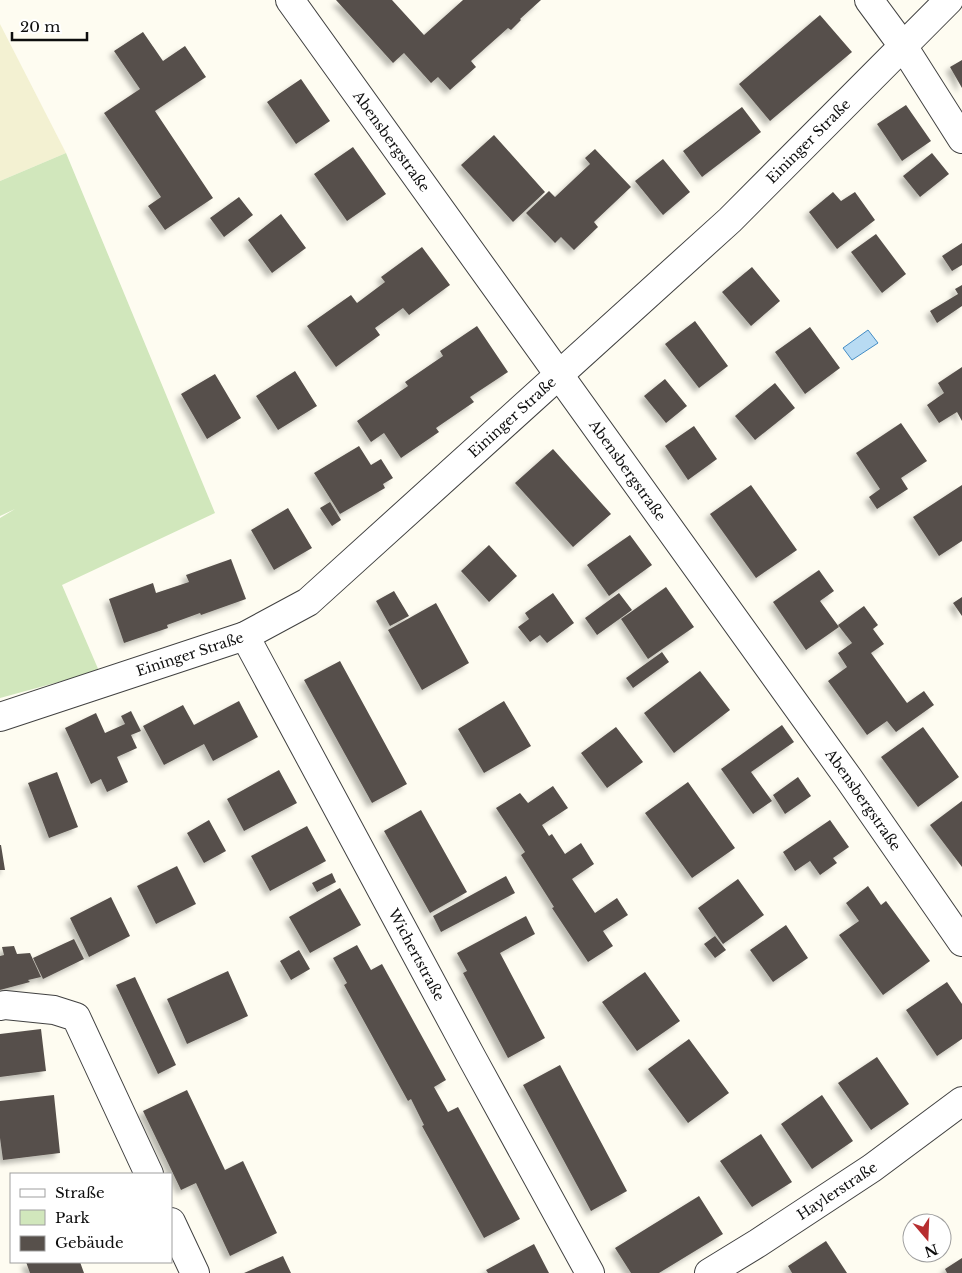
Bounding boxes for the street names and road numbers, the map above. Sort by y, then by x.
street label: Abensbergstraße [349,87,434,195]
street label: Eininger Straße [763,95,854,187]
street label: Eininger Straße [465,373,560,461]
street label: Abensbergstraße [585,416,670,524]
street label: Eininger Straße [134,628,246,680]
street label: Abensbergstraße [821,745,905,854]
street label: Wichertstraße [384,905,449,1004]
street label: Haylerstraße [794,1158,881,1224]

